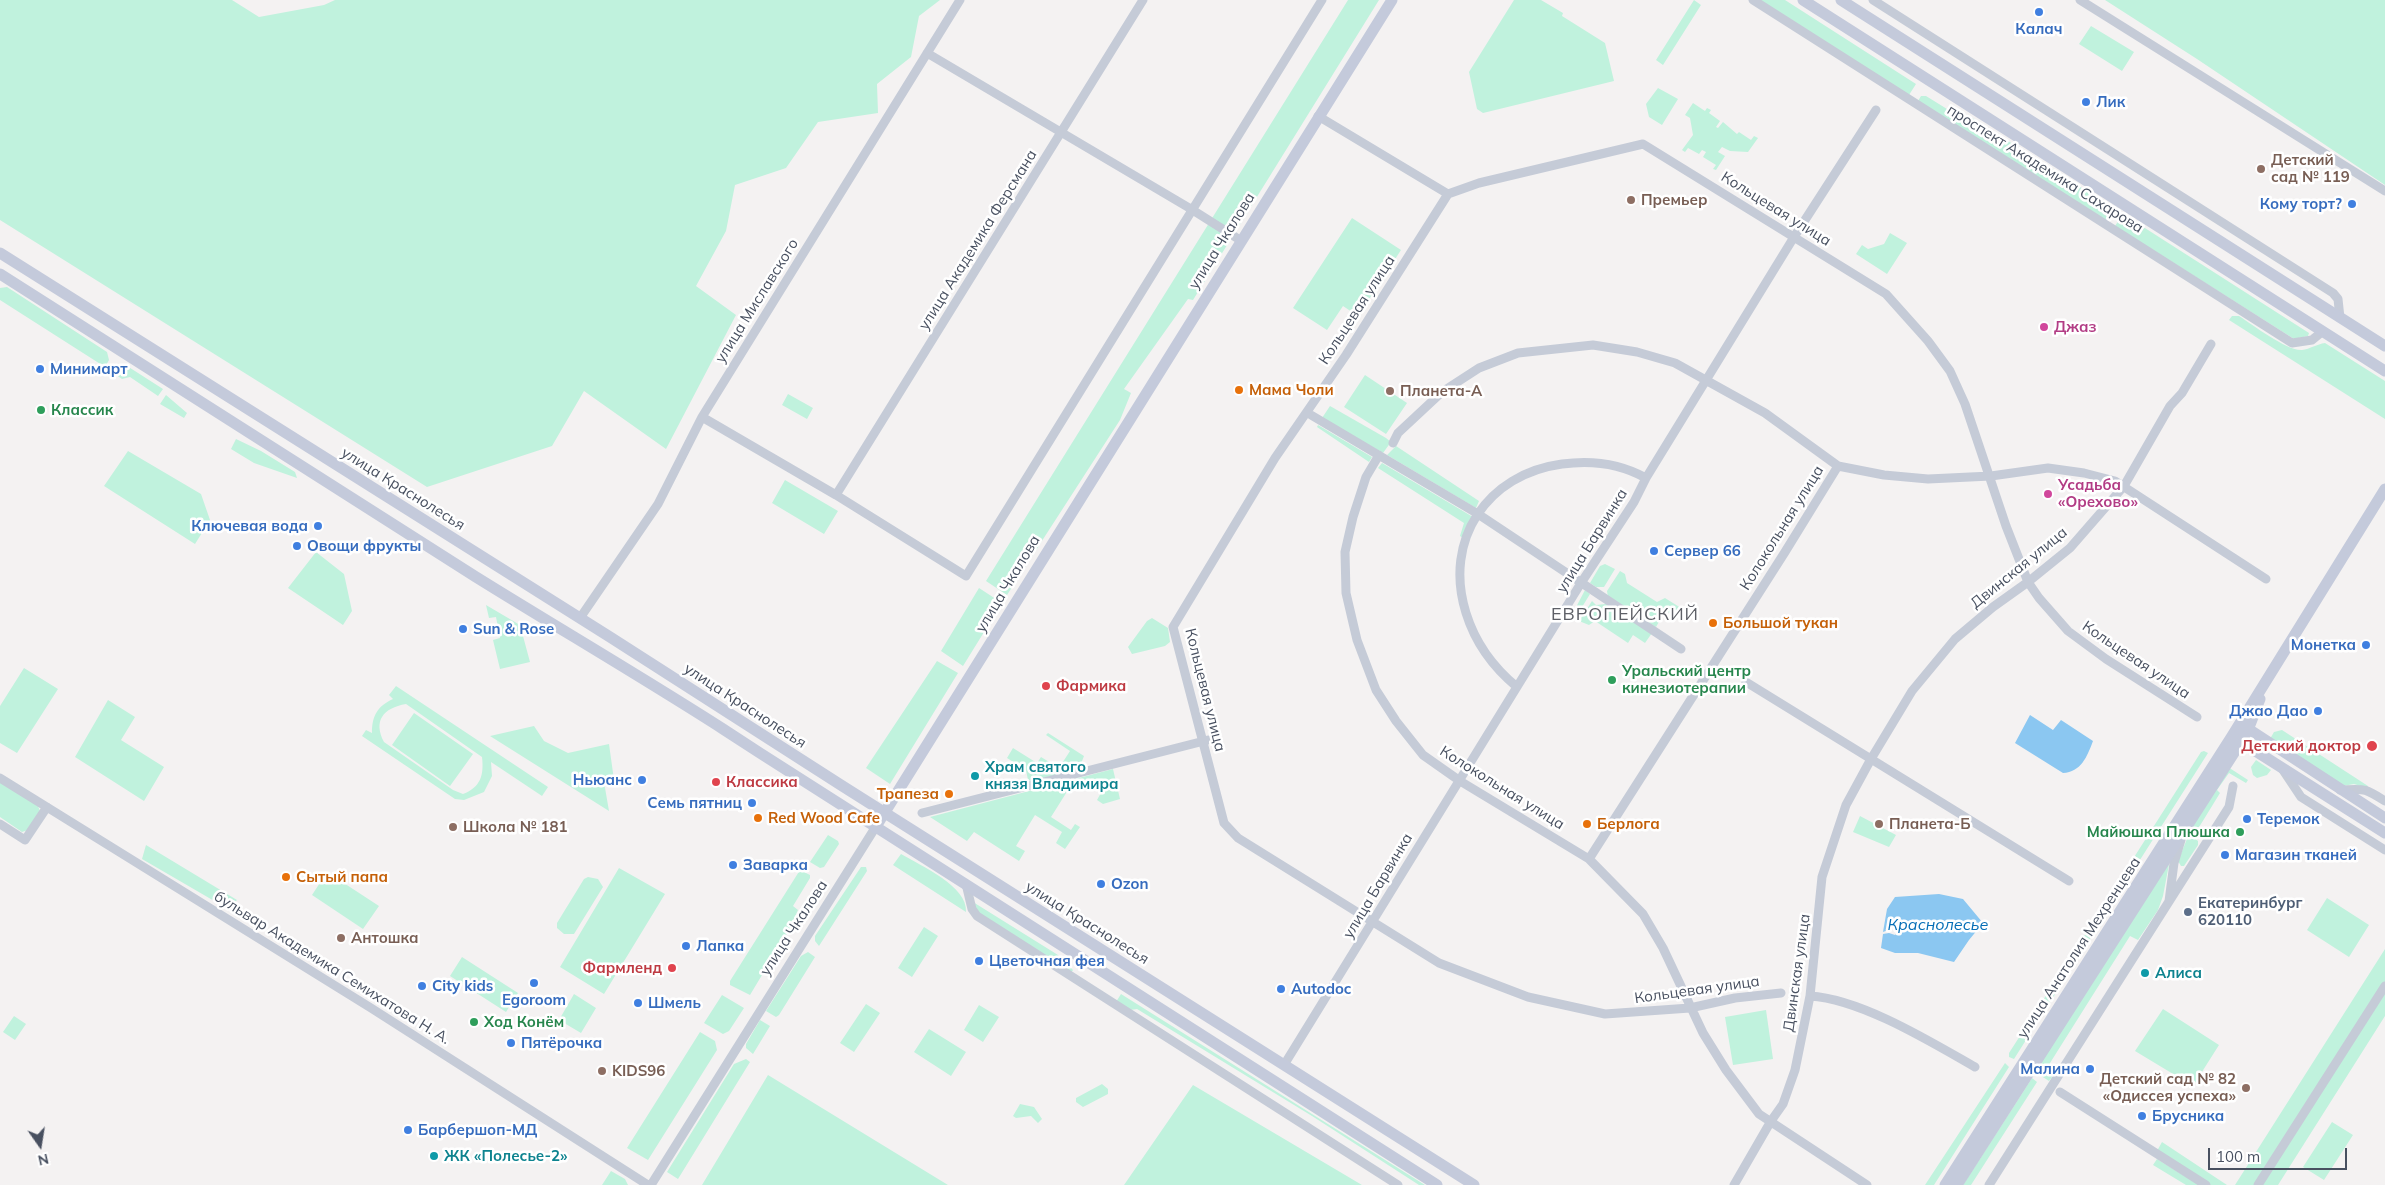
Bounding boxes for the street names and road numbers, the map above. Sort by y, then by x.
street label: проспект Академика Сахарова [1944,101,2146,237]
street label: улица Академика Ферсмана [915,147,1041,333]
street label: Кольцевая улица [1718,168,1834,250]
street label: улица Чкалова [1185,189,1259,293]
street label: улица Миславского [711,236,803,366]
street label: Кольцевая улица [1315,252,1399,368]
street label: улица Краснолесья [338,444,468,534]
street label: Колокольная улица [1736,462,1828,594]
street label: улица Барвинка [1553,486,1631,596]
street label: Двинская улица [1967,524,2071,612]
street label: улица Чкалова [972,532,1044,636]
street label: Кольцевая улица [2079,617,2193,703]
street label: Кольцевая улица [1181,627,1229,753]
street label: улица Краснолесья [680,660,810,752]
street label: Колокольная улица [1436,742,1568,834]
street label: улица Барвинка [1339,830,1417,942]
street label: улица Анатолия Мехренцева [2014,854,2144,1042]
street label: улица Чкалова [756,877,832,979]
street label: улица Краснолесья [1022,878,1152,968]
street label: бульвар Академика Семихатова Н. А. [211,888,453,1048]
street label: Двинская улица [1780,913,1814,1033]
street label: Кольцевая улица [1633,972,1761,1008]

